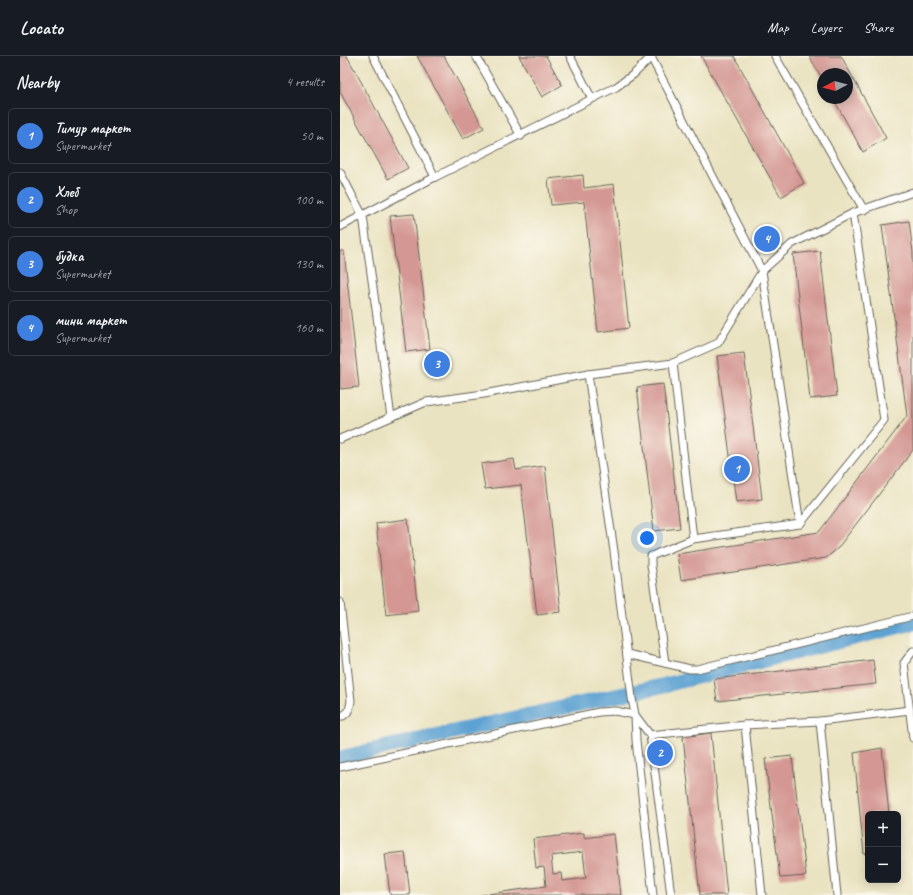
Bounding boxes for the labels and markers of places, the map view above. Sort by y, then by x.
pin: 4 [754,224,780,254]
pin: 3 [424,349,450,379]
pin: 1 [724,454,750,484]
pin: 2 [647,738,673,768]

